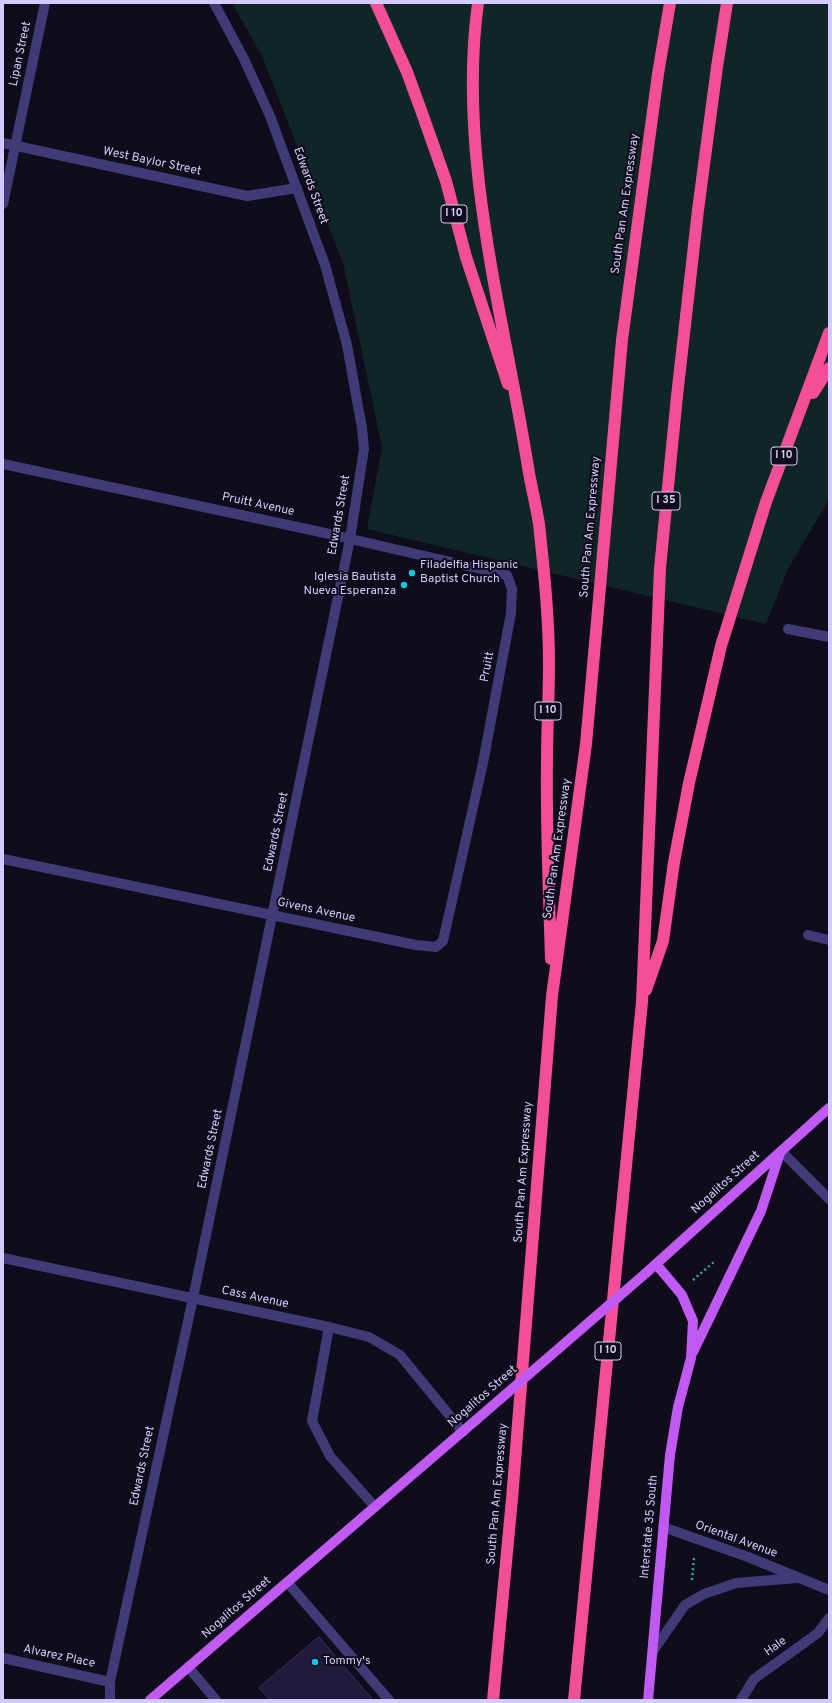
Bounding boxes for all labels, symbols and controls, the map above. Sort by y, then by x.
street label: Lipan Street [7,20,35,88]
street label: South Pan Am Expressway [609,133,643,275]
street label: West Baylor Street [102,145,202,179]
street label: Edwards Street [289,145,331,227]
road number: I 10 [441,205,467,223]
road number: I 10 [771,447,797,465]
street label: South Pan Am Expressway [578,456,604,598]
street label: Edwards Street [326,474,354,556]
street label: Pruitt Avenue [220,490,296,520]
road number: I 35 [652,492,680,510]
place label: Filadelfia Hispanic Baptist Church [420,559,518,587]
marker: Filadelfia Hispanic Baptist Church [407,568,417,578]
place label: Iglesia Bautista Nueva Esperanza [303,571,396,599]
marker: Iglesia Bautista Nueva Esperanza [399,580,409,590]
street label: Pruitt [478,651,498,683]
road number: I 10 [535,702,561,720]
street label: South Pan Am Expressway [541,778,575,920]
street label: Edwards Street [262,791,292,873]
street label: Givens Avenue [276,896,356,926]
street label: South Pan Am Expressway [512,1101,536,1243]
street label: Edwards Street [196,1108,226,1190]
street label: Nogalitos Street [689,1148,763,1218]
street label: Cass Avenue [220,1284,290,1312]
road number: I 10 [595,1342,621,1360]
street label: Nogalitos Street [445,1363,521,1431]
street label: South Pan Am Expressway [485,1423,511,1565]
street label: Edwards Street [128,1425,158,1507]
street label: Interstate 35 South [638,1474,662,1580]
street label: Oriental Avenue [693,1518,779,1562]
street label: Nogalitos Street [199,1574,275,1642]
street label: Hale [762,1634,790,1660]
street label: Alvarez Place [22,1642,96,1672]
place label: Tommy's [323,1655,371,1669]
marker: Tommy's [310,1657,320,1667]

